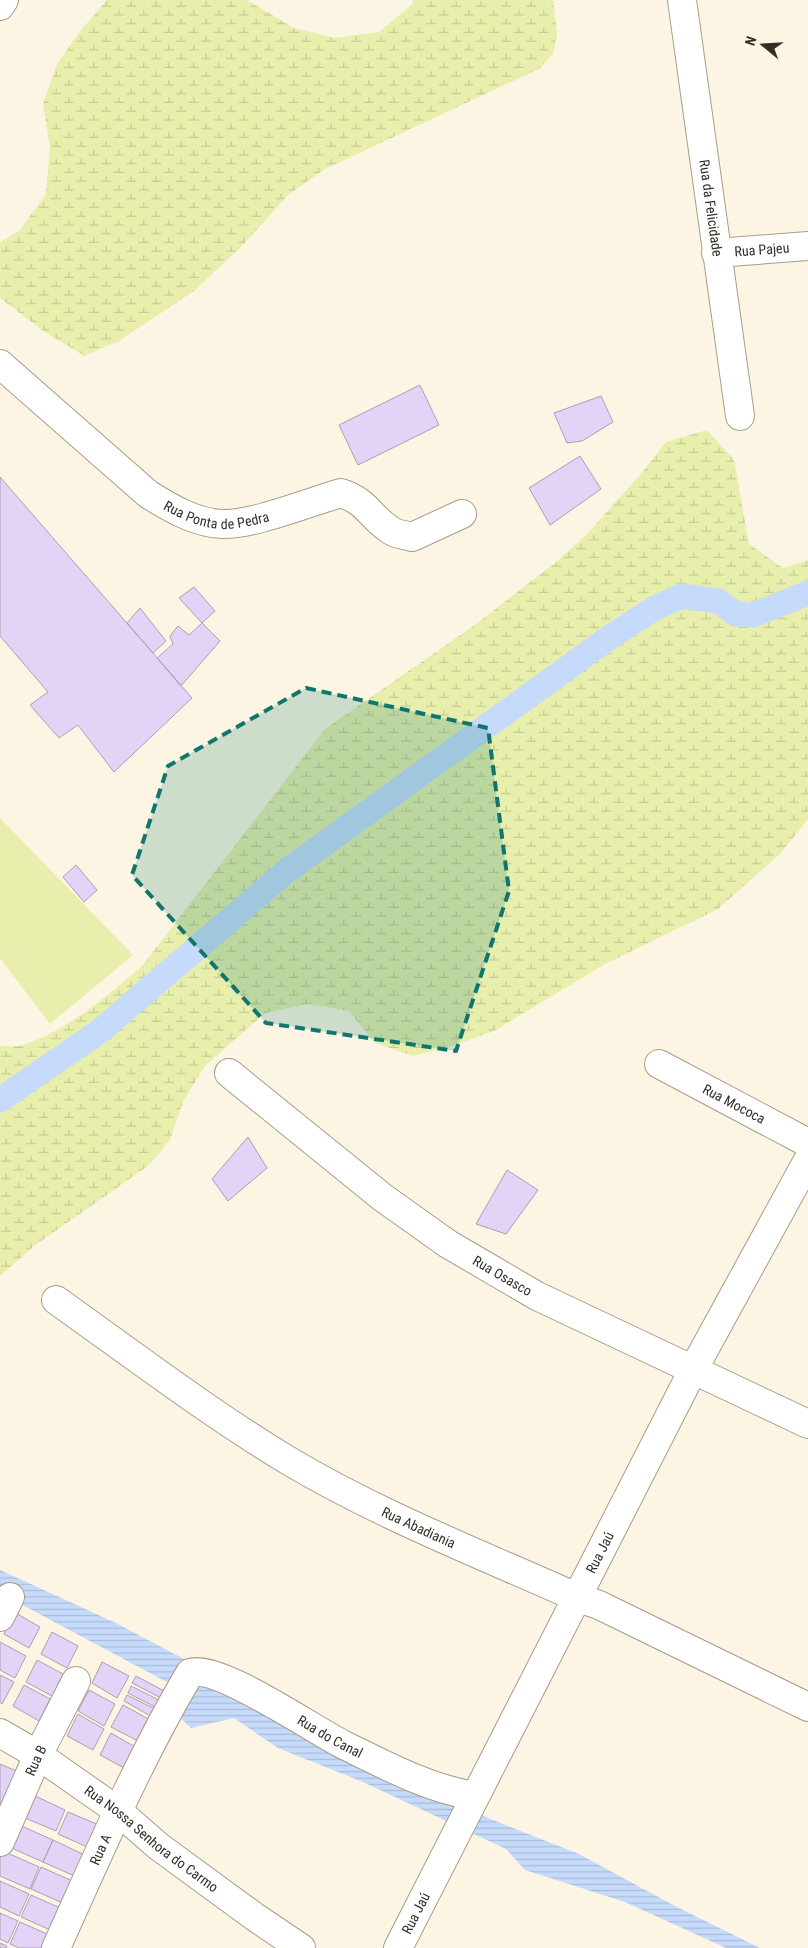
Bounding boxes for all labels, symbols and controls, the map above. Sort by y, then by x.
north arrow [738,20,788,70]
text: N [742,34,760,48]
street label: Rua da Felicidade [696,159,726,258]
street label: Rua Pajeu [734,239,790,260]
street label: Rua Ponta de Pedra [161,497,271,532]
street label: Rua Mococa [700,1081,768,1127]
street label: Rua Osasco [470,1252,535,1299]
street label: Rua Abadiania [379,1504,458,1551]
street label: Rua Jaú [583,1529,617,1576]
street label: Rua do Canal [295,1712,365,1761]
street label: Rua B [22,1742,50,1778]
street label: Rua Nossa Senhora do Carmo [82,1782,221,1895]
street label: Rua A [86,1832,114,1867]
street label: Rua Jaú [399,1890,433,1937]

